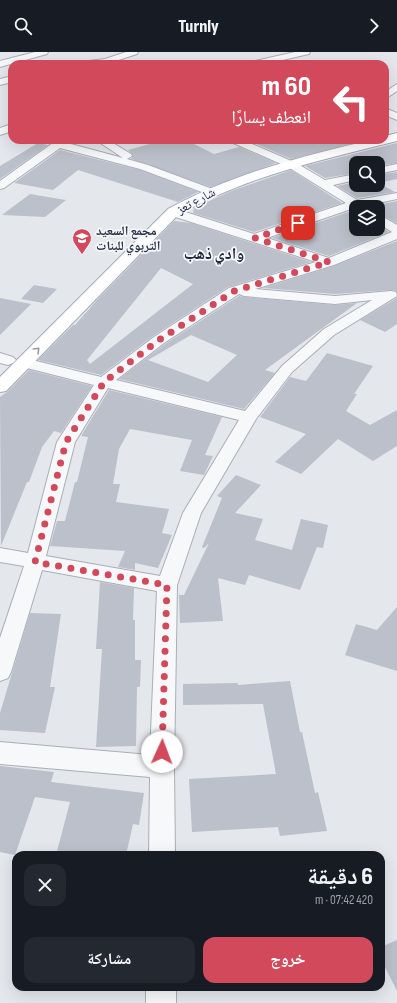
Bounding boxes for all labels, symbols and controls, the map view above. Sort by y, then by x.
icon: search [12,15,34,37]
icon: forward [363,15,385,37]
text: Turnly [178,16,219,37]
text: 60 m [262,70,311,103]
icon: left [325,76,377,128]
text: انعطف يسارًا [232,107,311,128]
map controls [349,156,385,236]
button: search [349,156,385,192]
street label: شارع تعز [173,184,219,219]
button: layers [349,200,385,236]
pin [281,206,315,240]
icon: arrive [287,212,309,234]
place label: مجمع السعيد التربوي للبنات [96,223,160,256]
school or university icon: مجمع السعيد التربوي للبنات [71,227,93,255]
district label: وادي ذهب [184,245,244,265]
one-way arrow [32,347,40,355]
position arrow [141,731,183,773]
text: 6 دقيقة [307,862,373,891]
button: close [24,864,66,906]
text: 420 m · 07:42 [315,892,373,908]
button: مشاركة [24,937,195,983]
button: خروج [203,937,373,983]

